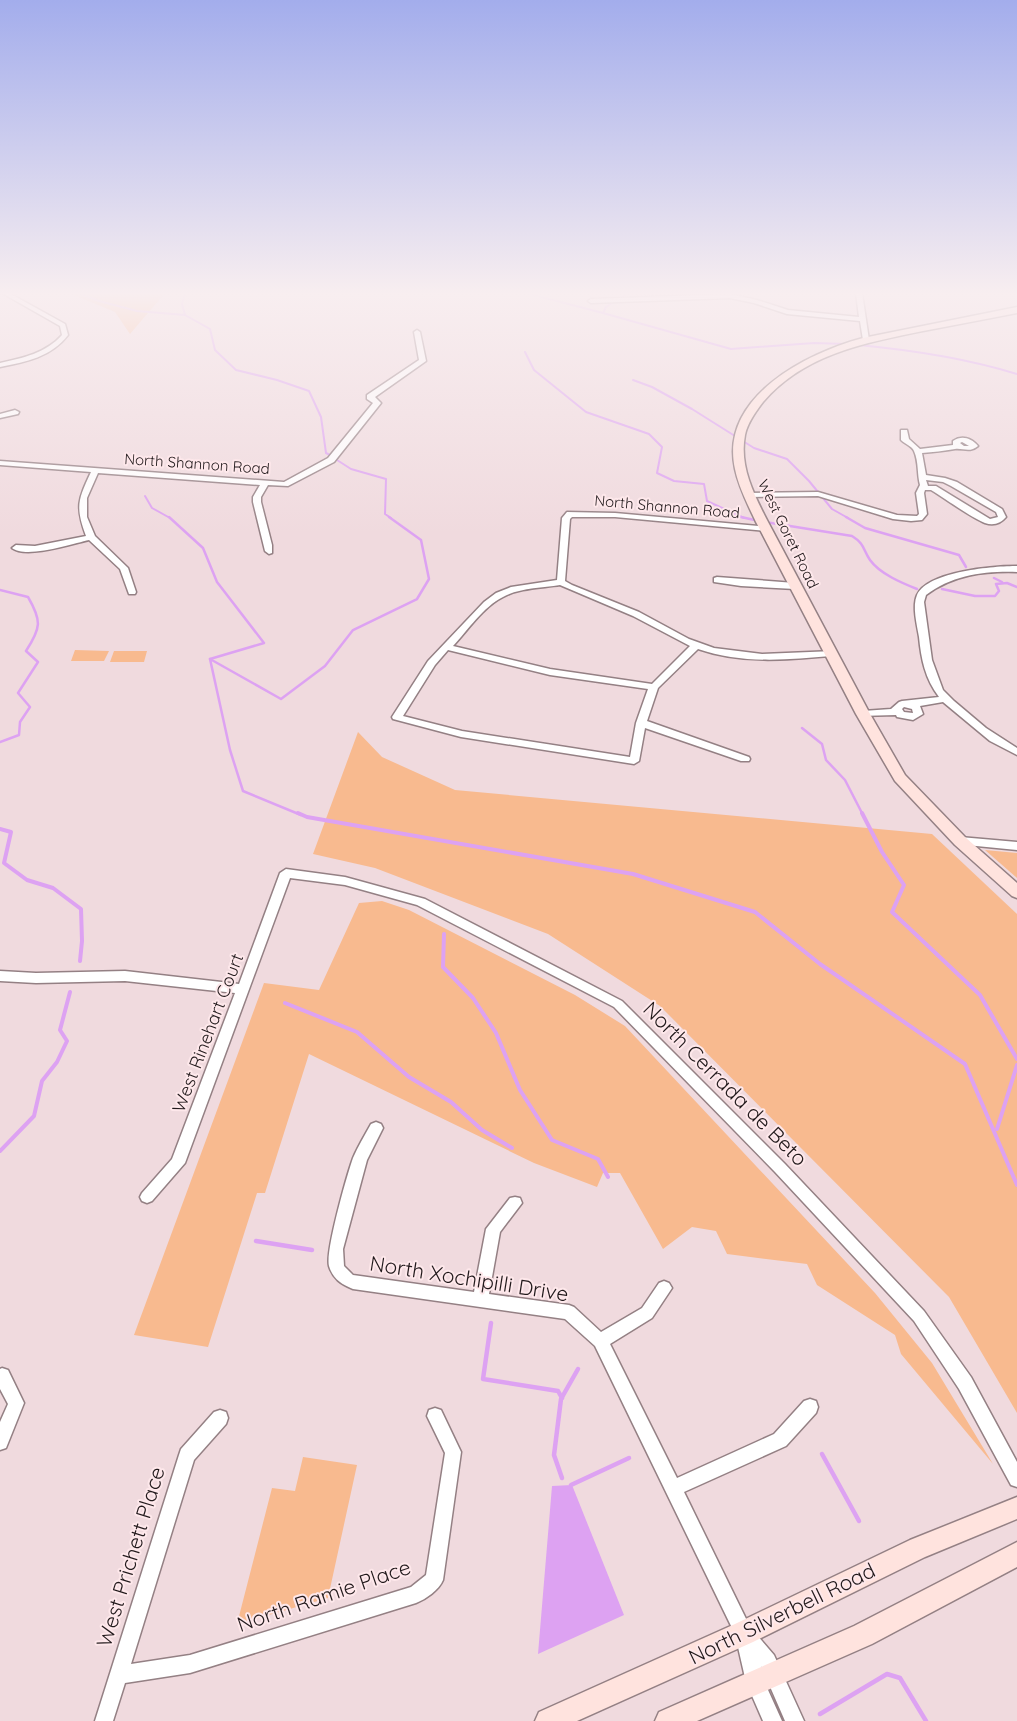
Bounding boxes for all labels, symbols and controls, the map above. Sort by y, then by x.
street label: North Shannon Road [124,449,270,478]
street label: West Goret Road [754,476,823,591]
street label: North Shannon Road [594,491,741,522]
street label: West Rinehart Court [167,950,248,1115]
street label: North Cerrada de Beto [638,996,813,1171]
street label: North Xochipilli Drive [368,1249,570,1307]
street label: West Prichett Place [90,1463,170,1650]
street label: North Ramie Place [234,1553,414,1637]
street label: North Silverbell Road [684,1557,879,1670]

